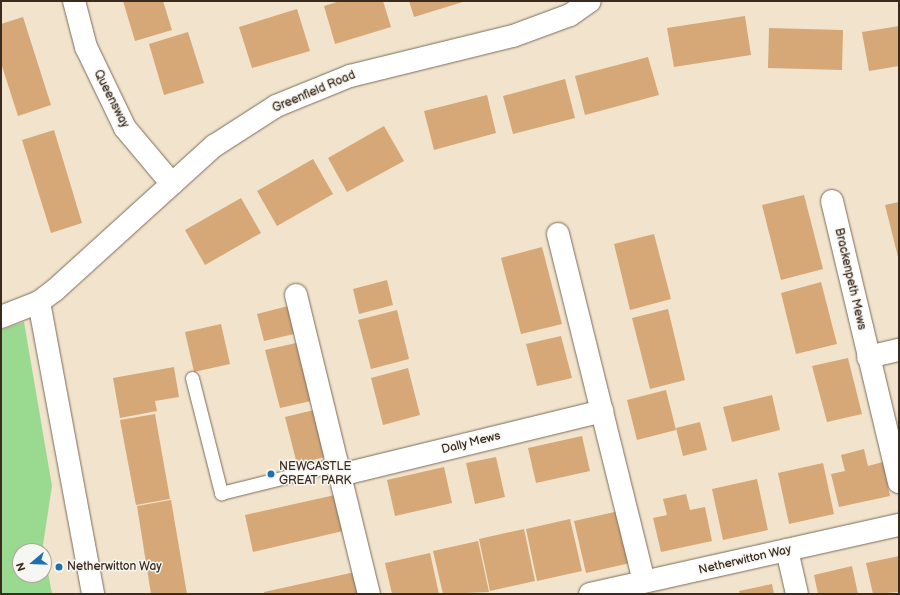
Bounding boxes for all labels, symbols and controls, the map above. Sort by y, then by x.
street label: Queensway [90,68,132,130]
street label: Greenfield Road [270,68,358,116]
street label: Brackenpeth Mews [831,227,869,331]
street label: Dally Mews [440,429,502,457]
place label: NEWCASTLE GREAT PARK [279,460,351,488]
marker: NEWCASTLE GREAT PARK [266,469,276,479]
street label: Netherwitton Way [697,542,793,578]
north arrow [12,543,52,583]
place label: Netherwitton Way [67,560,162,574]
text: N [14,561,29,573]
marker: Netherwitton Way [54,562,64,572]

